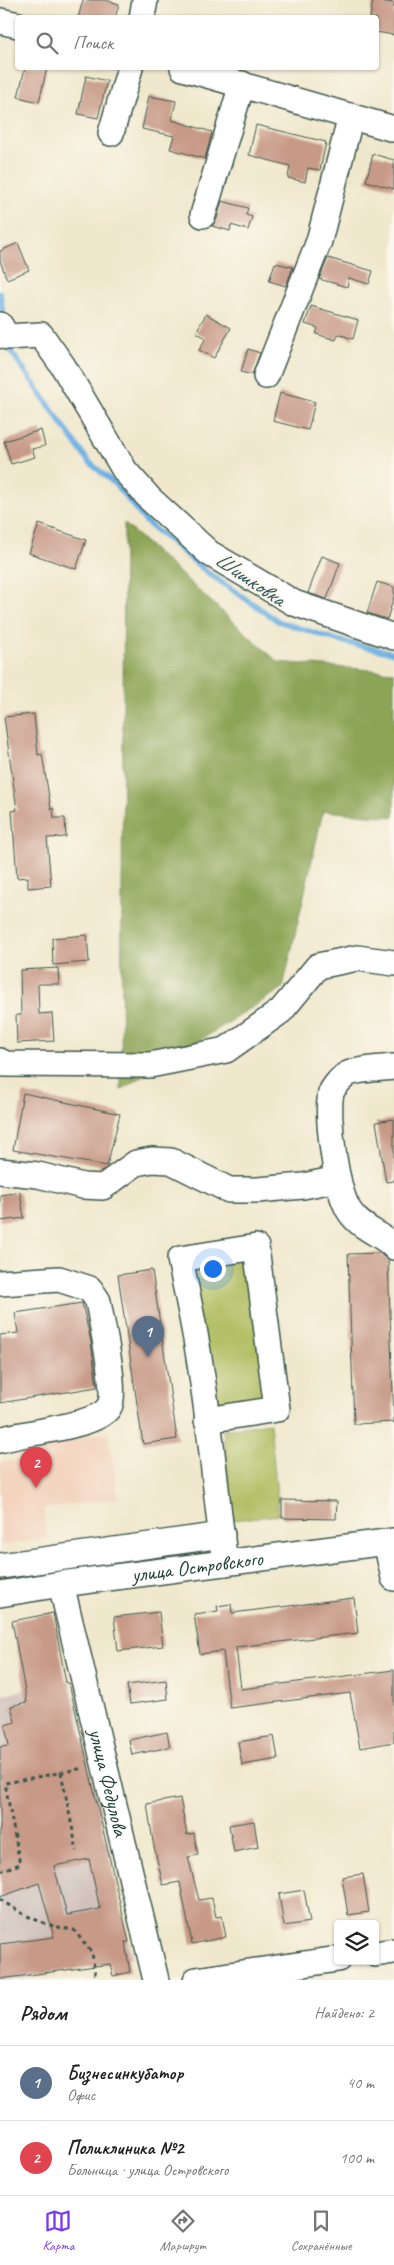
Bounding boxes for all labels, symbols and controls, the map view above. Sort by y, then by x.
search box [15,15,379,70]
icon: search [33,29,61,57]
text: Поиск [73,31,113,55]
water label: Шишковка [210,545,293,614]
your location [200,1256,226,1282]
pin: 1 [132,1316,164,1357]
pin: 2 [20,1447,52,1488]
street label: улица Островского [128,1545,266,1588]
street label: улица Федулова [83,1724,134,1841]
map controls [334,1920,379,1965]
button: layers [334,1920,379,1965]
text: Рядом [20,2000,67,2026]
text: Найдено: 2 [314,2003,374,2023]
text: Бизнесинкубатор [67,2061,183,2085]
text: 1 [32,2073,40,2093]
text: 40 m [347,2073,374,2093]
text: Офис [67,2085,95,2105]
text: Поликлиника №2 [67,2136,184,2160]
text: 2 [32,2148,40,2168]
text: 100 m [340,2148,374,2168]
text: Больница · улица Островского [67,2160,228,2180]
tab: Карта [42,2207,75,2254]
tab: Маршрут [159,2207,206,2254]
tab: Сохранённые [291,2207,351,2254]

